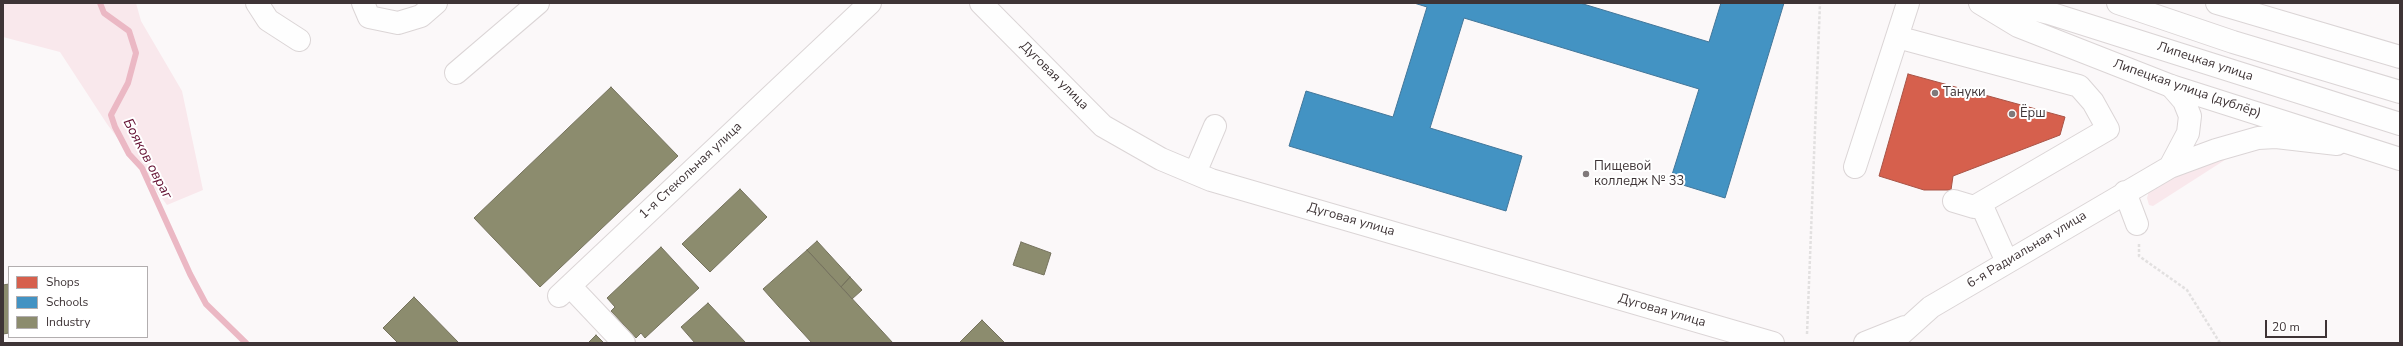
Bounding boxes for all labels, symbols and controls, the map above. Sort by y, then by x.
street label: Дуговая улица [1017,39,1091,113]
street label: Липецкая улица [2155,39,2255,85]
street label: Липецкая улица (дублёр) [2111,56,2263,122]
place label: Тануки [1943,85,1986,101]
marker: Тануки [1930,88,1940,98]
place label: Ёрш [2020,106,2046,122]
marker: Ёрш [2007,109,2017,119]
water label: Бояков овраг [119,116,175,202]
street label: 1-я Стекольная улица [636,119,746,223]
place label: Пищевой колледж № 33 [1594,159,1684,190]
marker: Пищевой колледж № 33 [1581,169,1591,179]
street label: Дуговая улица [1305,200,1397,240]
street label: 6-я Радиальная улица [1964,208,2090,292]
legend [8,266,148,338]
text: Shops [46,274,80,290]
street label: Дуговая улица [1616,291,1708,331]
text: Schools [46,294,88,310]
scale bar [2267,312,2329,338]
text: Industry [46,314,90,330]
text: 20 m [2272,319,2300,335]

